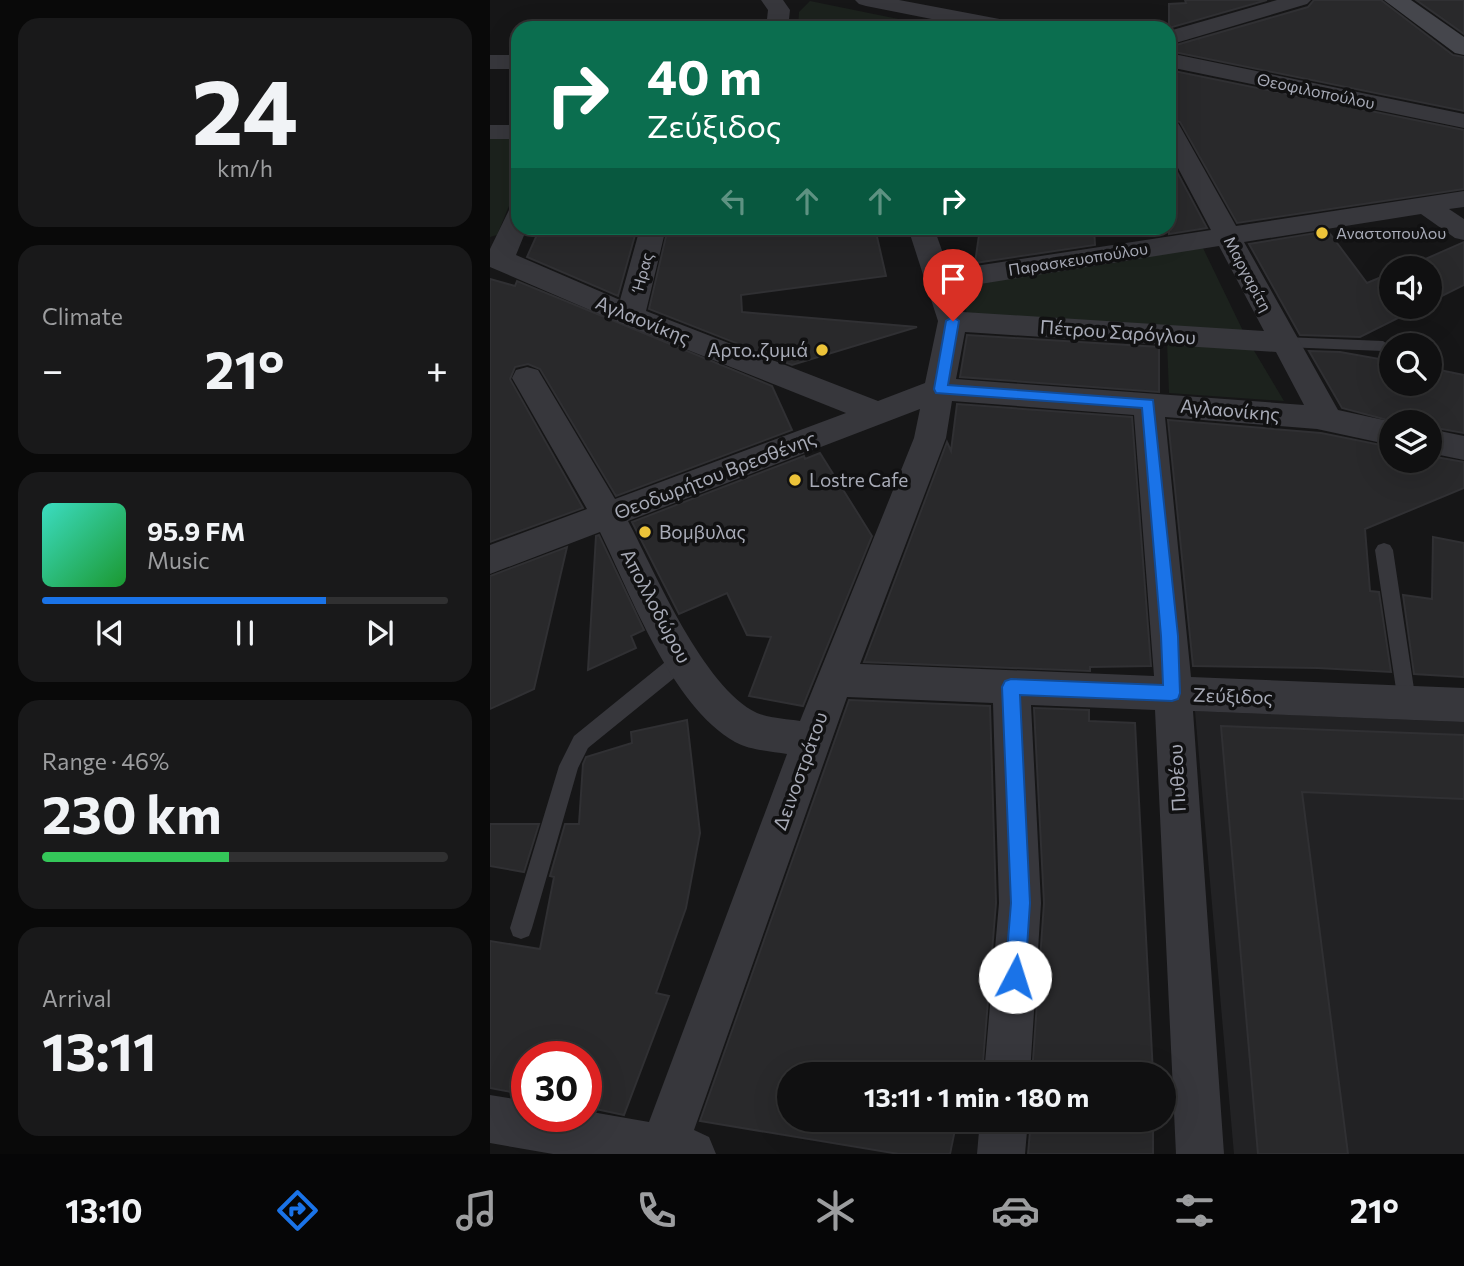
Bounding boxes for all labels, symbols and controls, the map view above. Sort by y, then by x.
text: 40 m [647,45,762,105]
icon: right [532,49,623,140]
text: 24 [192,52,298,164]
street label: Θεοφιλοπούλου [1256,69,1377,112]
text: Ζεύξιδος [647,105,782,145]
text: km/h [217,154,273,182]
icon: left [715,182,753,220]
icon: ahead [788,182,826,220]
icon: ahead [861,182,899,220]
icon: right [934,182,972,220]
place label: Αναστοπουλου [1336,223,1446,242]
marker: Αναστοπουλου [1314,225,1330,241]
street label: Μαργαρίτη [1221,233,1276,315]
street label: Παρασκευοπούλου [1007,238,1149,279]
pin [923,249,983,321]
street label: Ήρας [627,250,656,295]
map controls [1379,256,1442,473]
button: sound [1379,256,1442,319]
icon: arrive [934,260,972,298]
street label: Αγλαονίκης [593,290,694,349]
text: Climate [42,302,123,330]
street label: Πέτρου Σαρόγλου [1039,315,1197,348]
button: search [1379,333,1442,396]
text: 21° [205,336,284,400]
place label: Αρτο..ζυμιά [707,338,808,361]
marker: Αρτο..ζυμιά [814,342,830,358]
text: − [42,345,64,392]
text: + [426,345,448,392]
street label: Αγλαονίκης [1179,394,1281,425]
button: layers [1379,410,1442,473]
street label: Θεοδωρήτου Βρεσθένης [611,425,819,524]
place label: Lostre Cafe [809,468,908,491]
marker: Lostre Cafe [787,472,803,488]
text: 95.9 FM [147,515,245,546]
place label: Βομβυλας [659,520,746,543]
marker: Βομβυλας [637,524,653,540]
street label: Απολλοδώρου [617,545,696,667]
text: Music [147,546,210,574]
icon: previous [91,614,129,652]
icon: pause [226,614,264,652]
icon: next [361,614,399,652]
street label: Ζεύξιδος [1193,683,1273,708]
street label: Δεινοστράτου [767,709,832,833]
street label: Πυθέου [1163,744,1190,812]
text: Range · 46% [42,747,169,775]
text: 230 km [42,781,222,845]
position arrow [978,940,1052,1014]
text: Arrival [42,984,112,1012]
text: 13:11 [42,1018,157,1082]
speed limit sign: 30 [511,1041,602,1132]
text: 13:11 · 1 min · 180 m [864,1081,1089,1112]
icon: directions [273,1186,322,1235]
icon: music [452,1186,501,1235]
icon: phone [632,1186,681,1235]
icon: climate [811,1186,860,1235]
icon: car [991,1186,1040,1235]
icon: filters [1170,1186,1219,1235]
text: 13:10 [65,1190,143,1230]
text: 21° [1350,1190,1399,1230]

